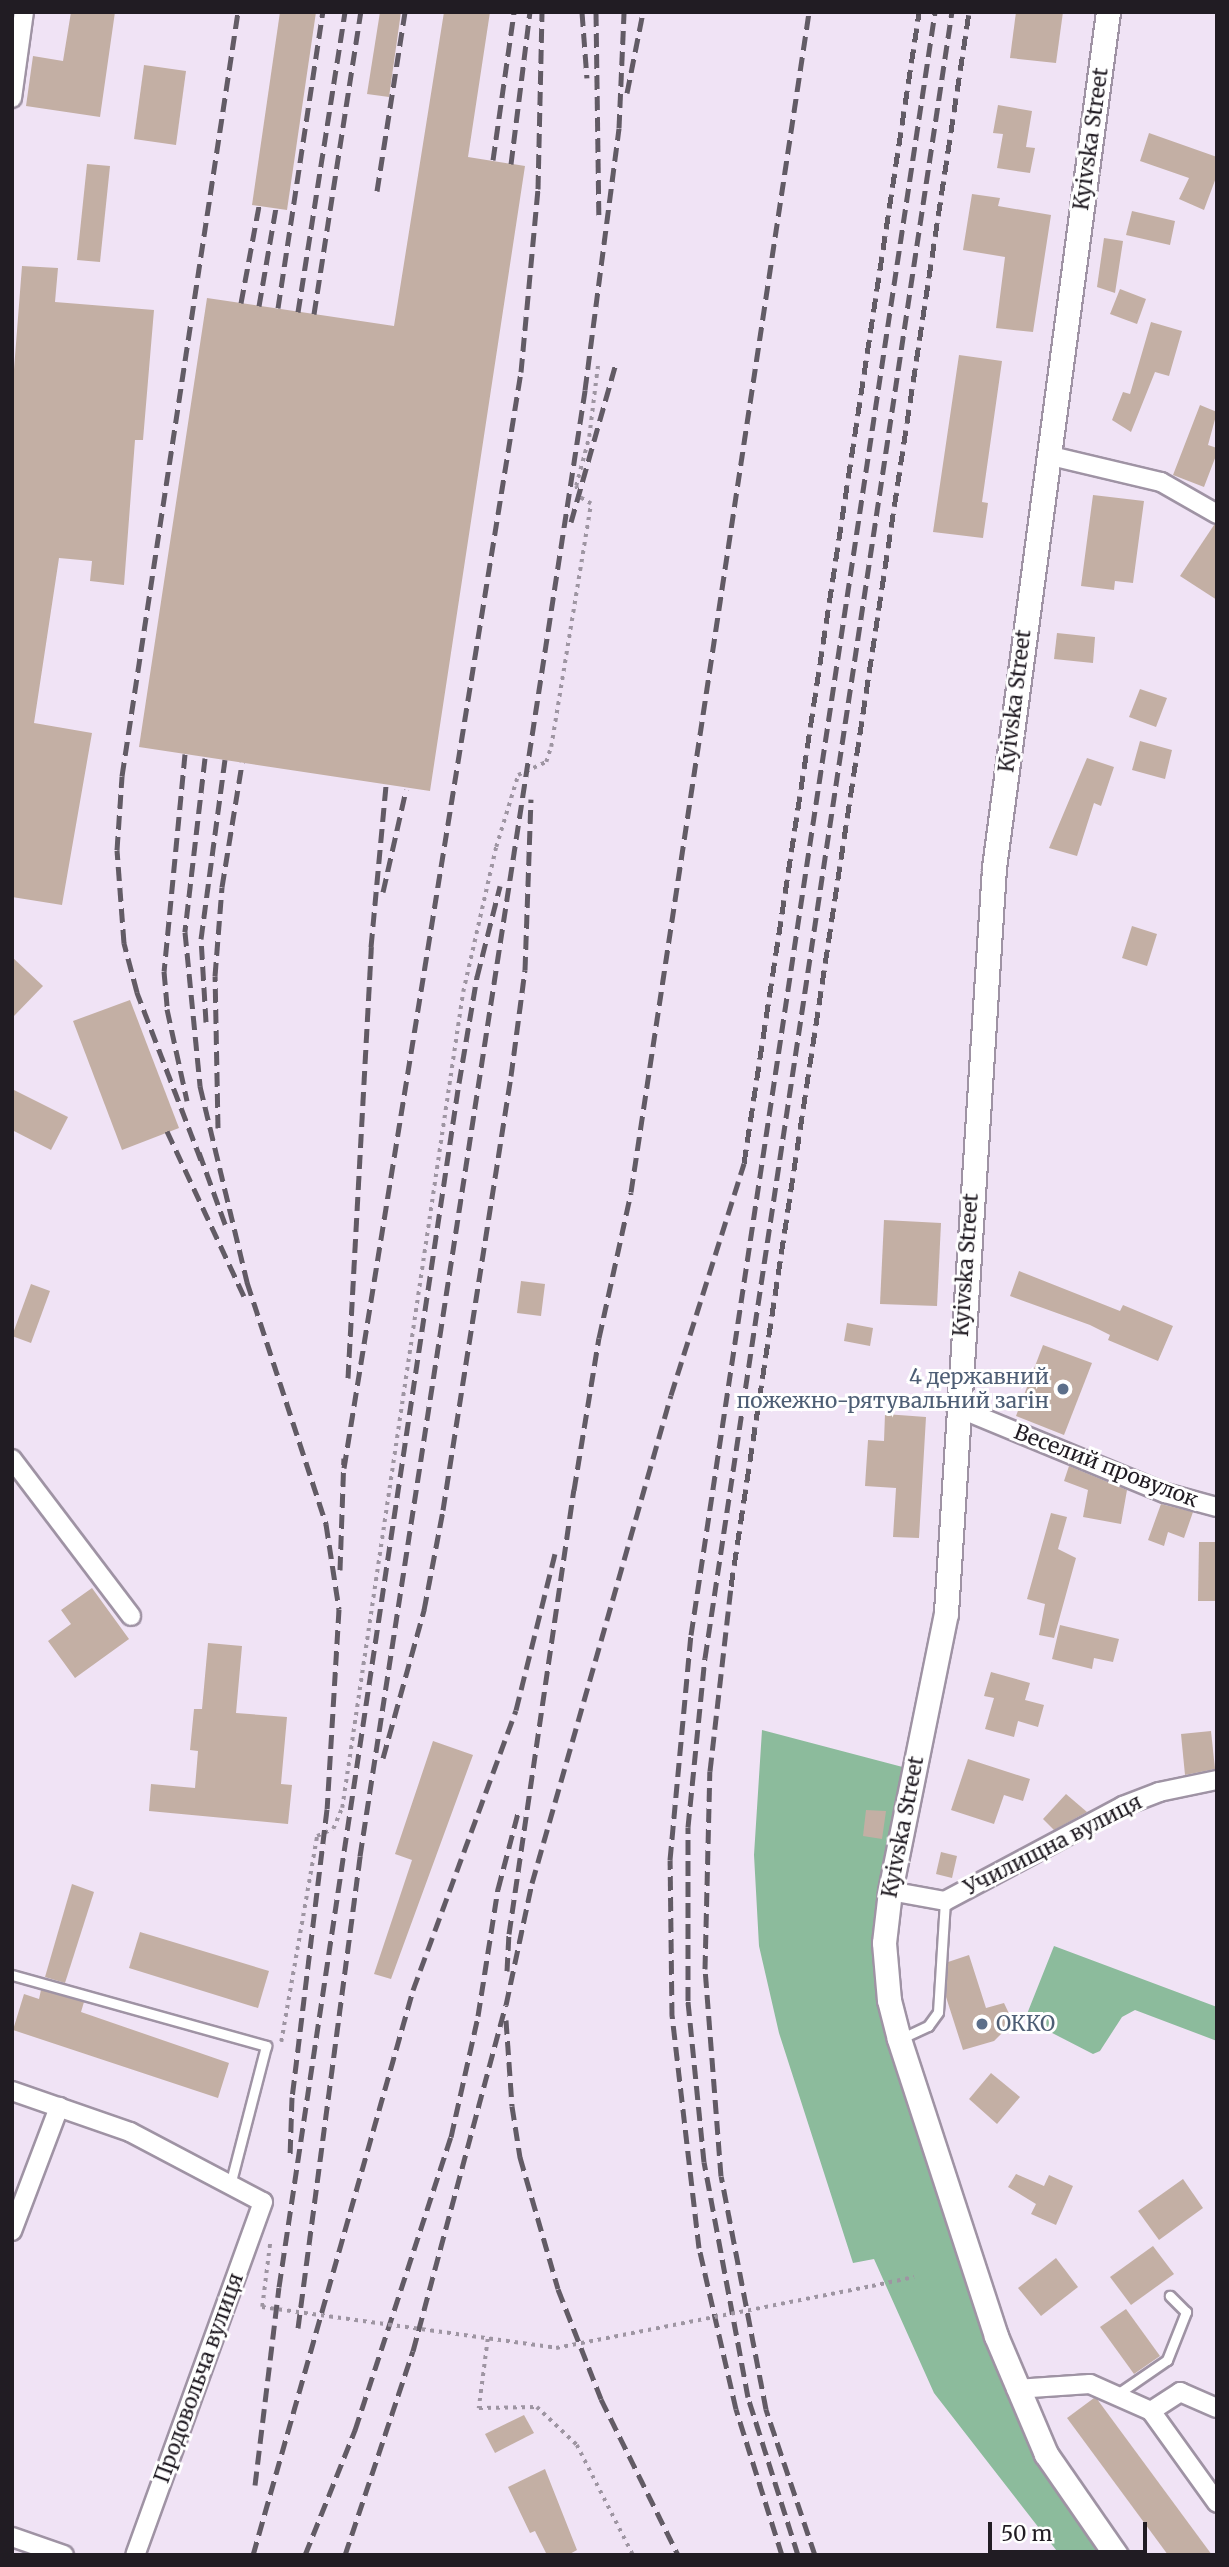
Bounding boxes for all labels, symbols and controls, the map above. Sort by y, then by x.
street label: Kyivska Street [1069,66,1113,212]
street label: Kyivska Street [994,628,1036,774]
street label: Kyivska Street [948,1192,984,1338]
place label: 4 державний пожежно-рятувальний загін [737,1364,1049,1414]
marker: 4 державний пожежно-рятувальний загін [1055,1381,1071,1397]
street label: Веселий провулок [1010,1419,1202,1513]
street label: Kyivska Street [877,1754,929,1900]
street label: Училищна вулиця [960,1789,1146,1901]
place label: ОККО [996,2011,1055,2037]
marker: ОККО [974,2016,990,2032]
street label: Продовольча вулиця [149,2270,249,2486]
scale bar [991,2508,1150,2552]
text: 50 m [1001,2520,1052,2547]

